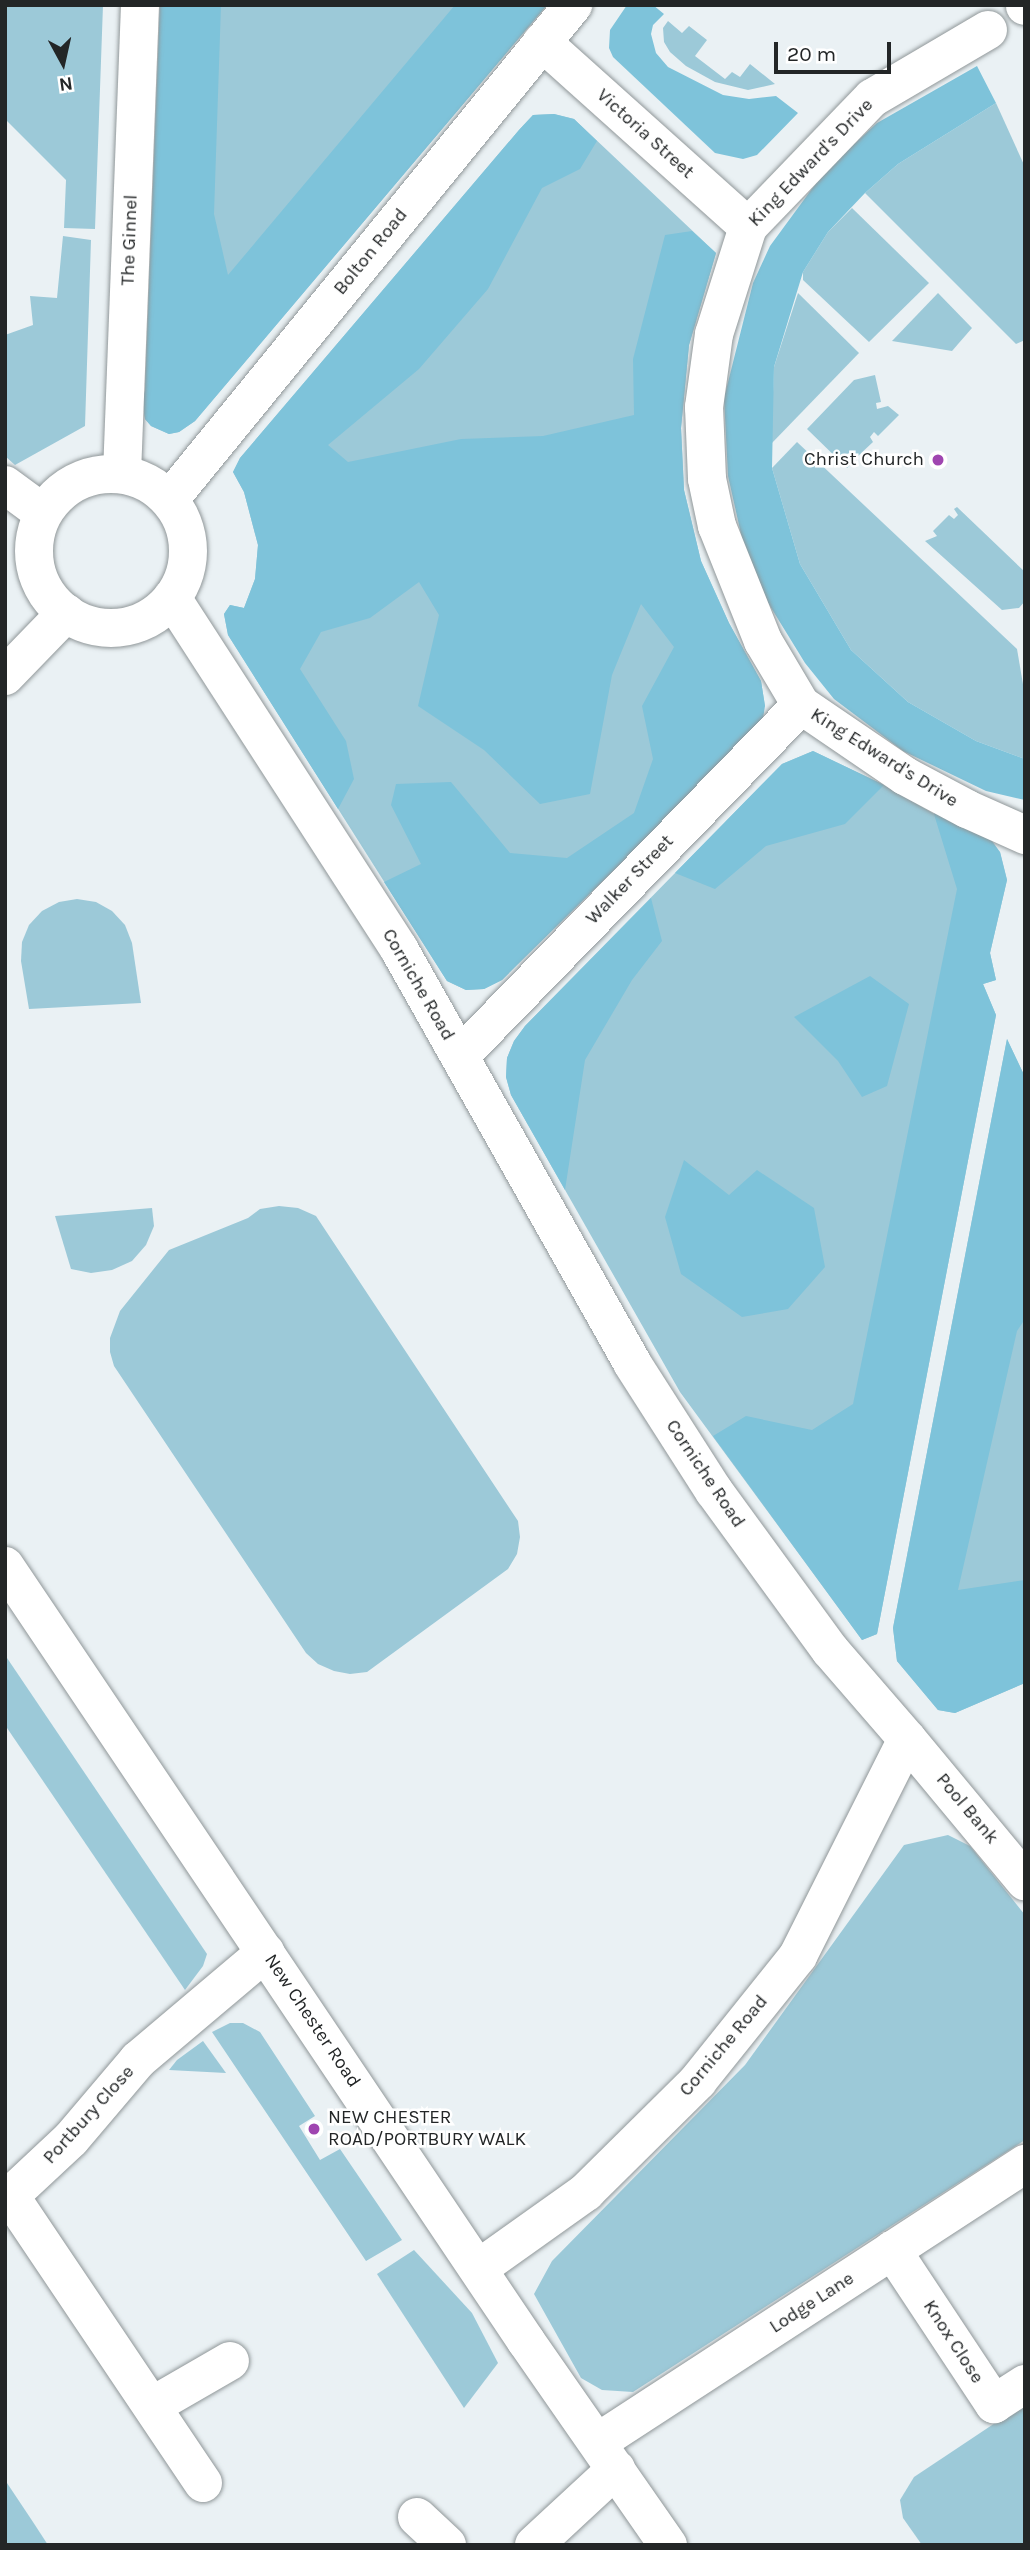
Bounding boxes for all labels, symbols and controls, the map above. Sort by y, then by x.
north arrow [28,28,98,98]
scale bar [778,28,895,72]
text: 20 m [787,42,836,66]
text: N [58,72,74,96]
street label: Victoria Street [592,84,698,184]
street label: King Edward's Drive [744,94,878,232]
street label: The Ginnel [117,194,143,286]
street label: Bolton Road [329,204,413,300]
place label: Christ Church [804,449,924,471]
marker: Christ Church [930,452,946,468]
street label: King Edward's Drive [806,703,962,813]
street label: Walker Street [581,830,679,930]
street label: Corniche Road [377,925,459,1045]
street label: Corniche Road [661,1416,749,1532]
street label: Pool Bank [931,1769,1003,1849]
street label: New Chester Road [259,1950,365,2092]
street label: Corniche Road [675,1991,773,2101]
street label: Portbury Close [39,2061,139,2169]
place label: NEW CHESTER ROAD/PORTBURY WALK [328,2107,526,2151]
marker: NEW CHESTER ROAD/PORTBURY WALK [306,2121,322,2137]
street label: Lodge Lane [766,2267,858,2339]
street label: Knox Close [918,2296,988,2388]

